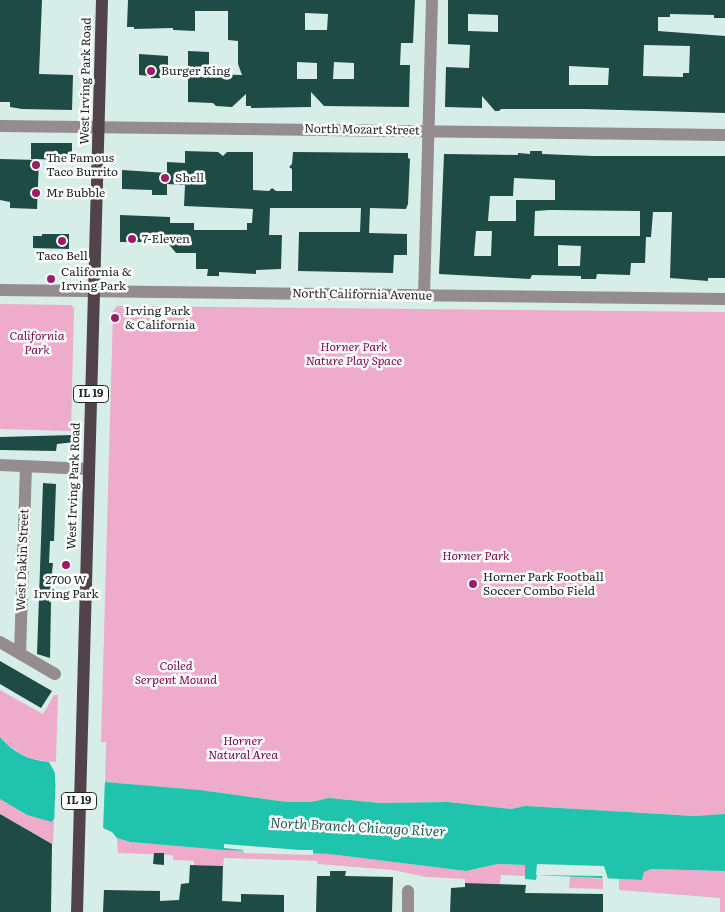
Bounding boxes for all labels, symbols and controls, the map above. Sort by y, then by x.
street label: West Irving Park Road [78,17,94,145]
place label: Burger King [161,64,231,78]
marker: Burger King [145,65,157,77]
street label: North Mozart Street [304,122,420,138]
place label: The Famous Taco Burrito [46,151,118,179]
marker: The Famous Taco Burrito [30,159,42,171]
place label: Shell [175,171,204,185]
marker: Shell [159,172,171,184]
place label: Mr Bubble [46,186,105,200]
marker: Mr Bubble [30,187,42,199]
place label: 7-Eleven [142,232,190,246]
marker: 7-Eleven [126,233,138,245]
marker: Taco Bell [56,235,68,247]
place label: Taco Bell [36,249,88,263]
place label: California & Irving Park [61,265,131,293]
marker: California & Irving Park [45,273,57,285]
street label: North California Avenue [292,287,432,303]
place label: Irving Park & California [125,304,195,332]
marker: Irving Park & California [109,312,121,324]
park label: California Park [9,329,65,357]
park label: Horner Park Nature Play Space [306,340,402,368]
road number: IL 19 [74,386,108,402]
street label: West Irving Park Road [65,422,83,550]
street label: West Dakin Street [14,509,32,611]
park label: Horner Park [442,549,510,563]
marker: 2700 W Irving Park [60,559,72,571]
place label: Horner Park Football Soccer Combo Field [483,570,604,598]
place label: 2700 W Irving Park [33,573,99,601]
marker: Horner Park Football Soccer Combo Field [467,578,479,590]
park label: Coiled Serpent Mound [135,659,217,687]
park label: Horner Natural Area [208,734,278,762]
road number: IL 19 [62,792,96,809]
water label: North Branch Chicago River [270,815,446,841]

